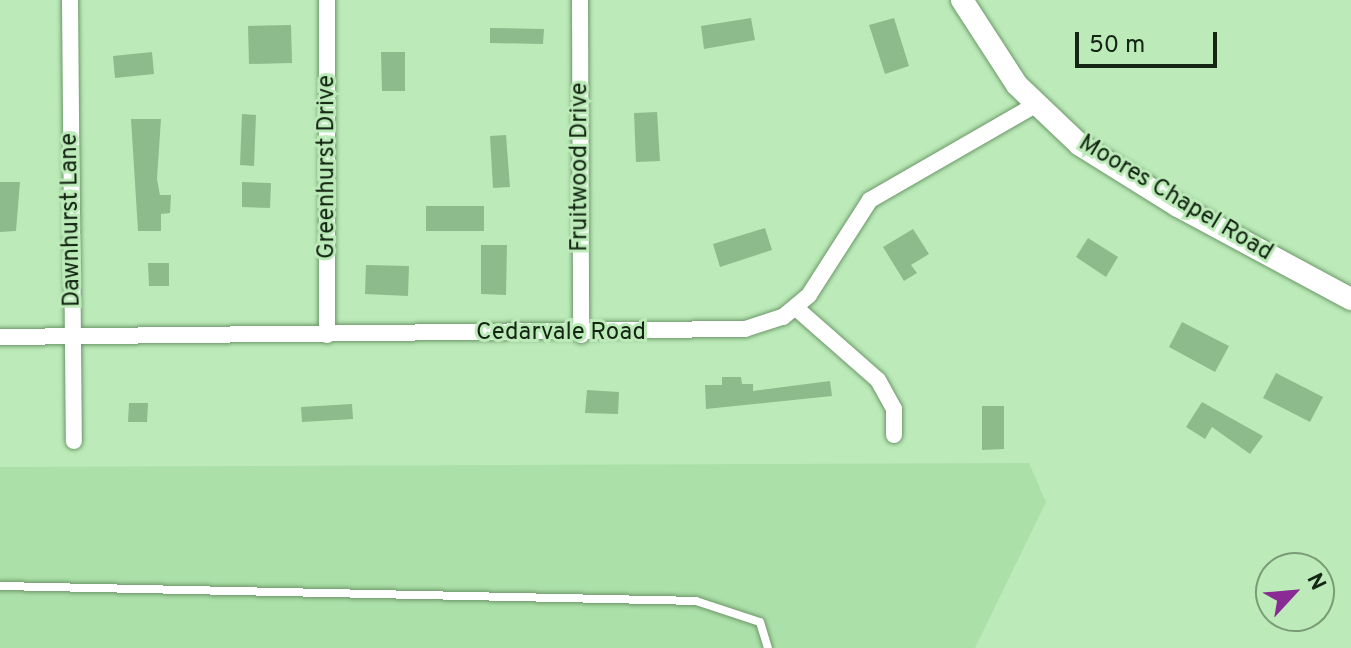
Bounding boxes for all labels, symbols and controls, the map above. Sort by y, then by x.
scale bar [1079,16,1221,66]
text: 50 m [1089,31,1145,61]
street label: Greenhurst Drive [314,75,342,259]
street label: Fruitwood Drive [567,82,595,252]
street label: Moores Chapel Road [1073,130,1277,268]
street label: Dawnhurst Lane [56,133,88,307]
street label: Cedarvale Road [476,320,646,348]
north arrow [1255,552,1335,632]
text: N [1300,569,1331,595]

